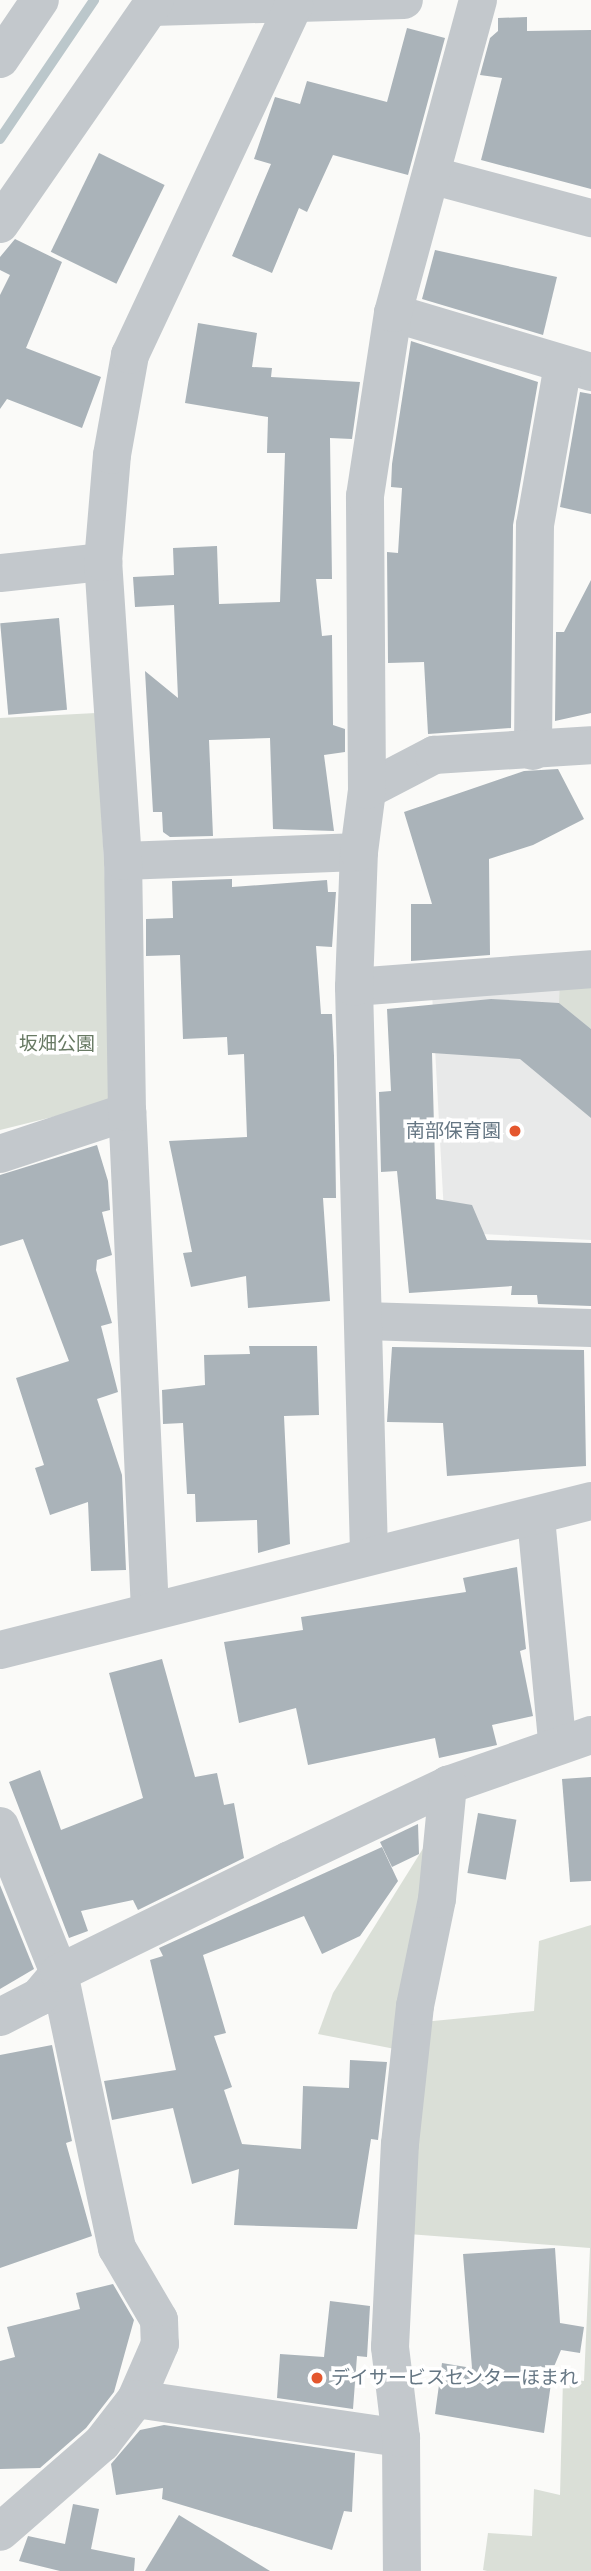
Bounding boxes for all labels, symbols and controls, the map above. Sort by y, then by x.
park label: 坂畑公園 [19,1033,95,1055]
place label: 南部保育園 [406,1120,501,1142]
marker: 南部保育園 [507,1123,523,1139]
place label: デイサービスセンターほまれ [331,2367,578,2389]
marker: デイサービスセンターほまれ [309,2370,325,2386]

